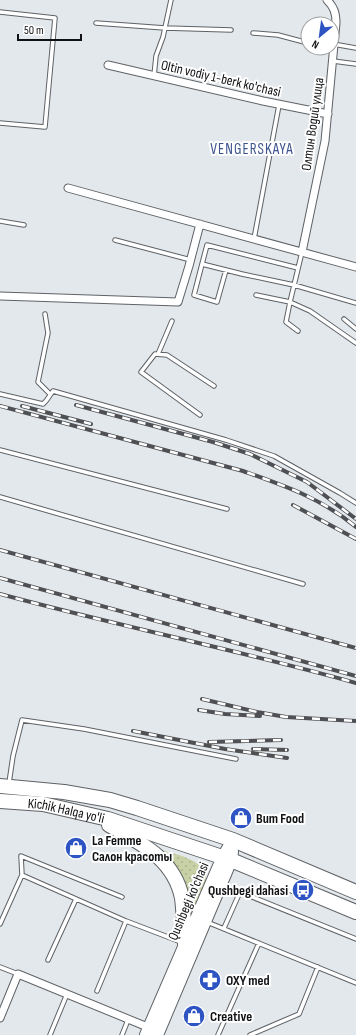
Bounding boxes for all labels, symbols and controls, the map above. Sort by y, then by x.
scale bar [18,16,81,42]
north arrow [300,16,340,56]
text: 50 m [24,23,44,38]
text: N [310,37,321,51]
street label: Oltin vodiy 1-berk ko'chasi [159,56,283,101]
street label: Олтин Водий улица [298,76,327,172]
district label: VENGERSKAYA [210,140,294,159]
street label: Kichik Halqa yo'li [27,795,106,827]
shop icon: Bum Food [228,805,254,831]
place label: Bum Food [256,810,304,827]
place label: La Femme Салон красоты [92,832,172,865]
shop icon: La Femme Салон красоты [63,835,89,861]
street label: Qushbegi ko'chasi [164,860,213,943]
bus stop icon: Qushbegi dahasi [290,877,316,903]
place label: Qushbegi dahasi [208,882,288,899]
pharmacy icon: OXY med [197,967,223,993]
place label: OXY med [226,972,270,989]
shop icon: Creative [181,1003,207,1029]
place label: Creative [210,1008,252,1025]

